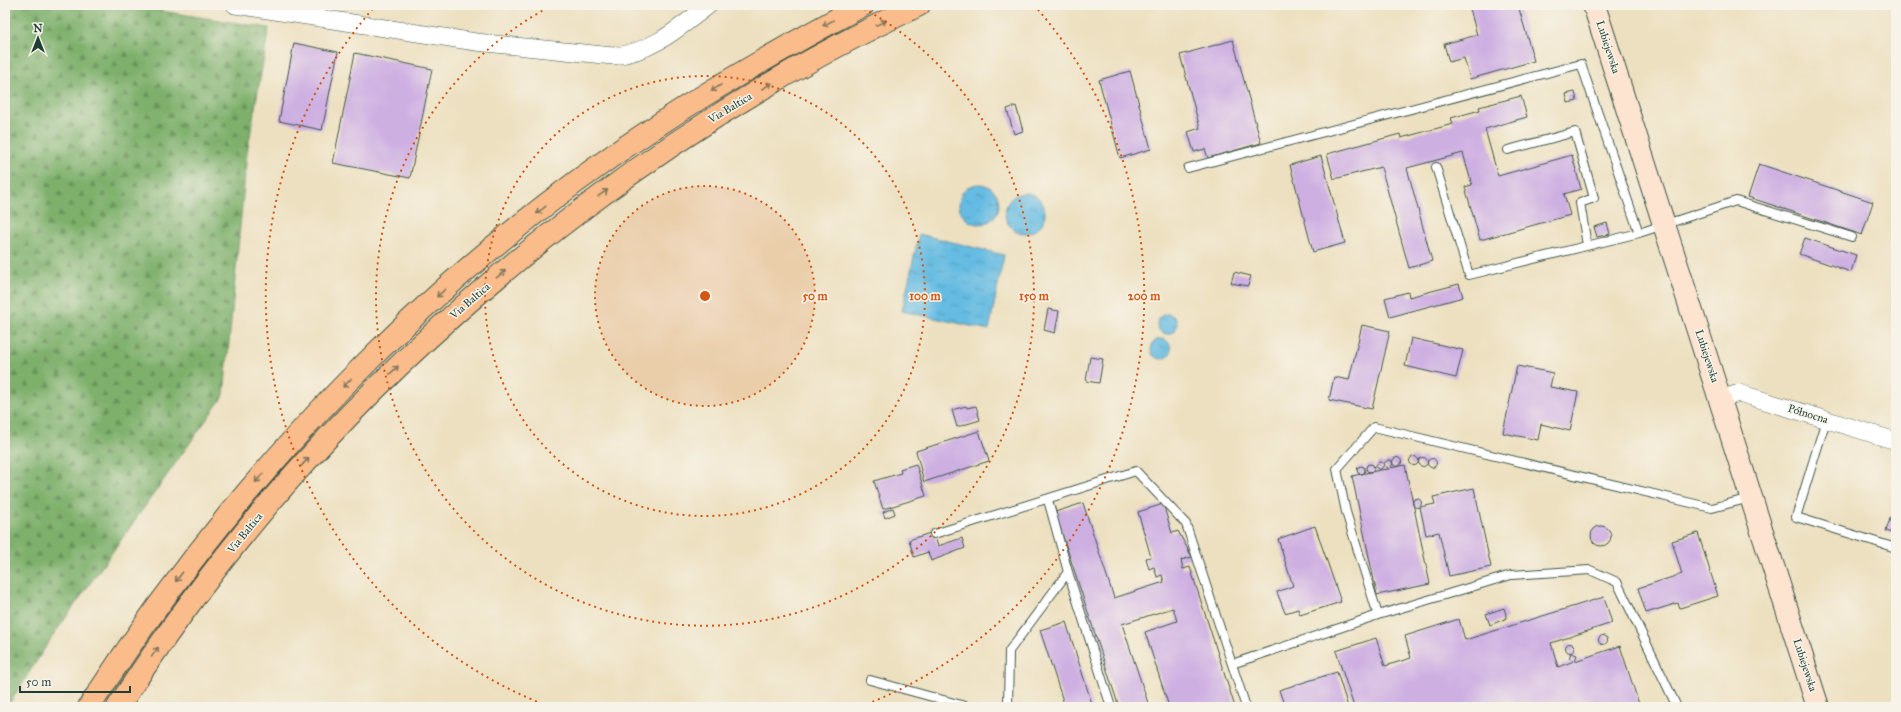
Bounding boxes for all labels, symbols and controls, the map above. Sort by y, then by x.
north arrow [18,18,58,58]
one-way arrow [875,19,887,27]
street label: Lubiejewska [1593,19,1623,76]
one-way arrow [823,20,835,28]
text: N [33,22,43,35]
one-way arrow [761,82,772,90]
one-way arrow [710,85,722,93]
street label: Via Baltica [705,90,755,127]
one-way arrow [597,189,608,197]
one-way arrow [536,205,547,214]
one-way arrow [496,269,506,278]
street label: Via Baltica [447,280,493,323]
one-way arrow [436,288,446,297]
centre of rings [698,289,712,303]
text: 50 m [802,289,829,303]
text: 100 m [909,289,942,303]
text: 150 m [1019,289,1050,303]
text: 200 m [1128,289,1161,303]
street label: Lubiejewska [1692,328,1722,385]
one-way arrow [389,366,399,375]
one-way arrow [342,378,352,387]
street label: Północna [1786,402,1830,426]
one-way arrow [301,457,310,467]
one-way arrow [255,473,264,484]
street label: Via Baltica [224,510,266,557]
one-way arrow [175,572,183,583]
street label: Lubiejewska [1790,637,1820,694]
one-way arrow [151,646,159,657]
scale bar [20,668,130,694]
text: 50 m [26,675,51,689]

